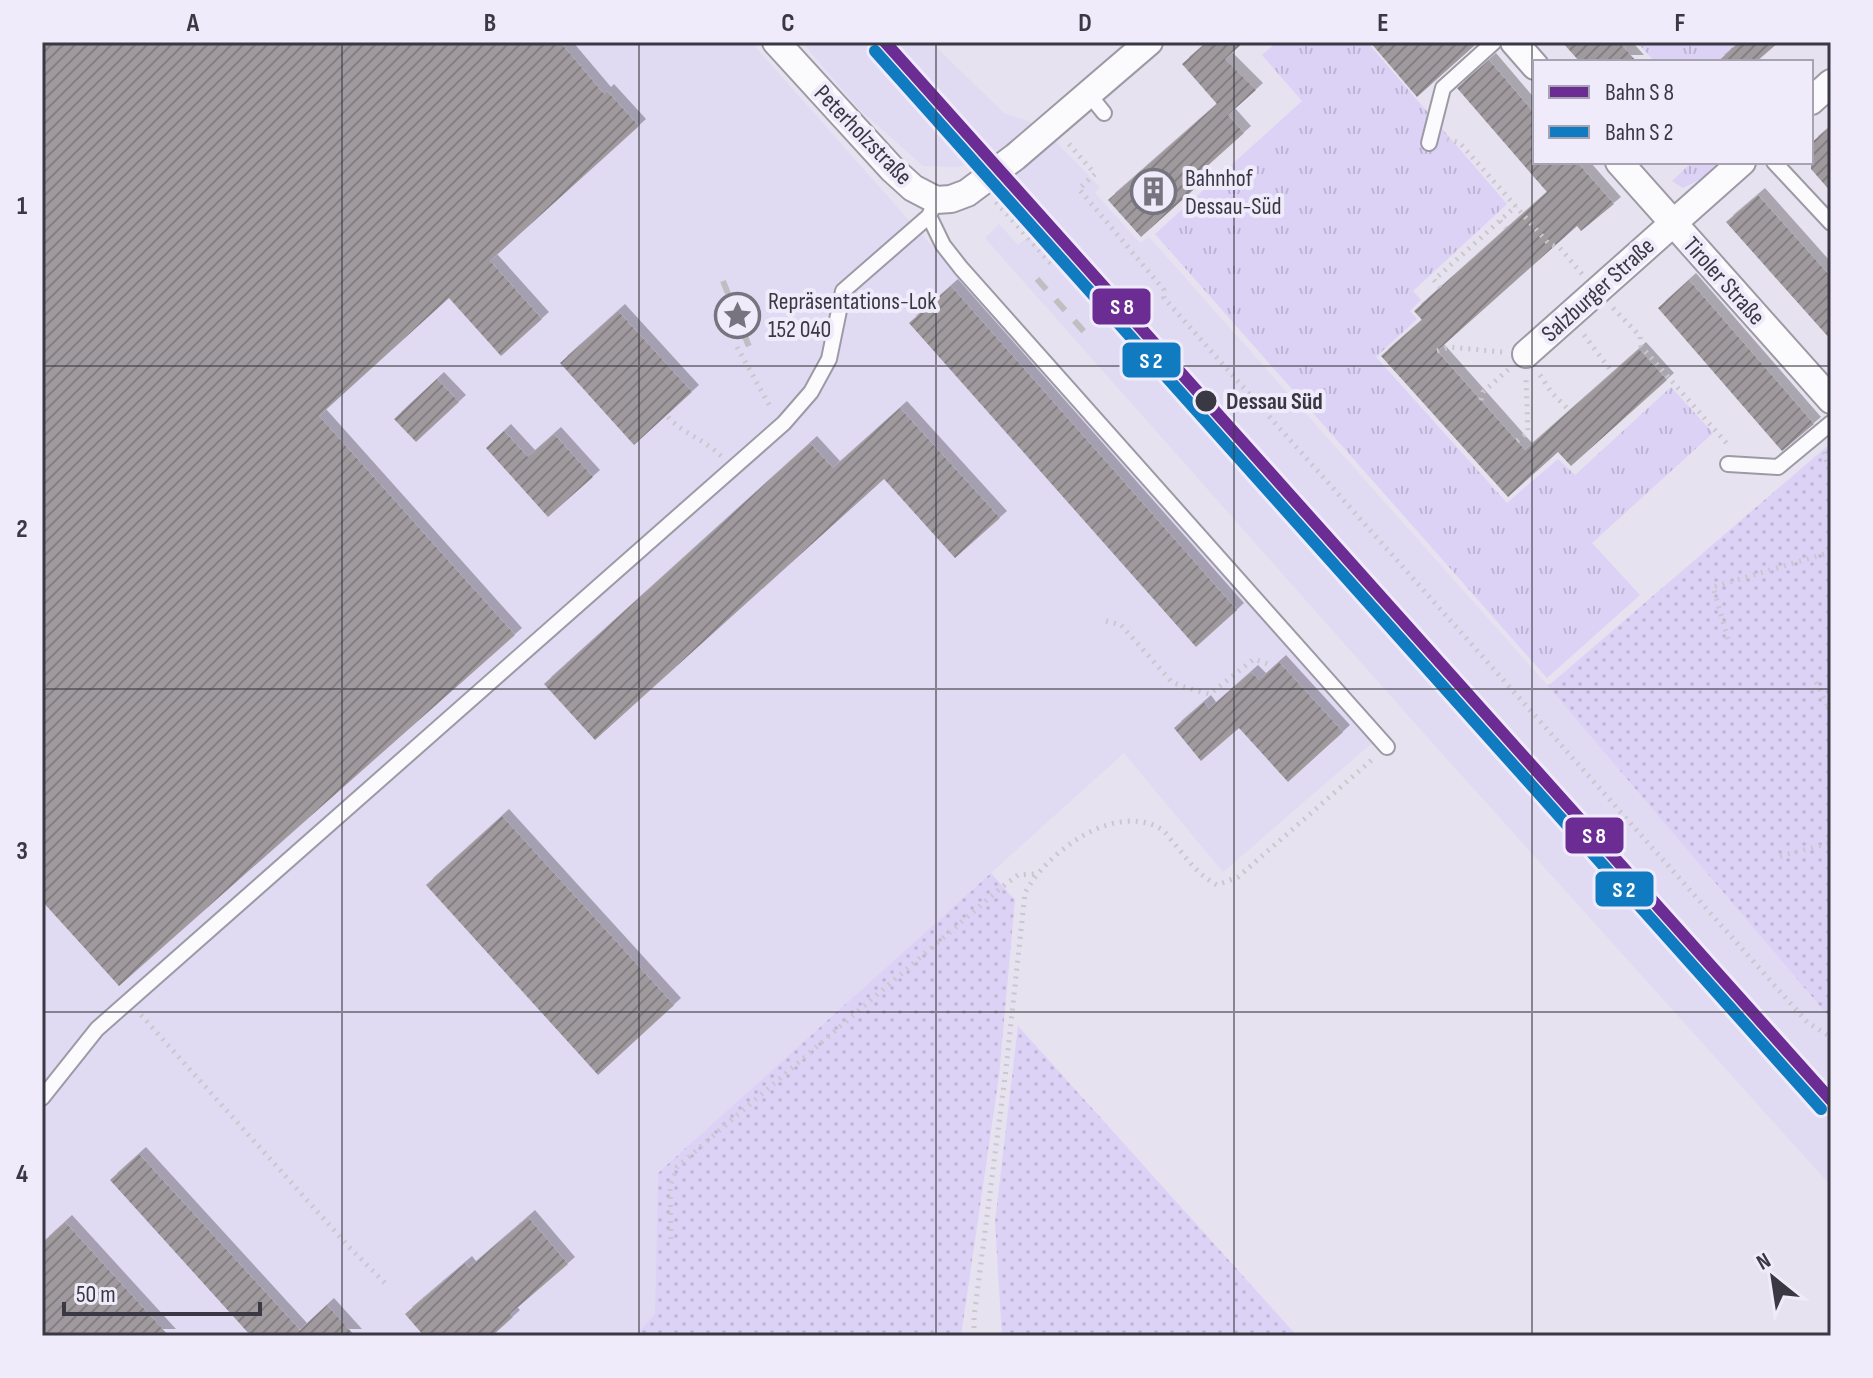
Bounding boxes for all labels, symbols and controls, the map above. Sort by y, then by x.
text: A [186,8,200,39]
text: B [484,8,496,39]
text: C [781,8,795,39]
text: D [1078,8,1092,39]
text: E [1377,8,1389,39]
text: F [1675,8,1686,39]
legend [1533,60,1813,164]
text: Bahn S 8 [1605,78,1674,107]
street label: Peterholzstraße [808,79,918,191]
text: Bahn S 2 [1605,118,1673,147]
place label: Bahnhof Dessau-Süd [1185,164,1282,221]
building icon: Bahnhof Dessau-Süd [1130,168,1178,216]
text: 1 [17,191,27,222]
street label: Tiroler Straße [1677,231,1771,331]
street label: Salzburger Straße [1536,232,1660,348]
place label: Repräsentations-Lok 152 040 [768,287,936,344]
line badge: S 8 [1091,287,1152,326]
place icon: Repräsentations-Lok 152 040 [713,291,761,339]
text: S 8 [1110,294,1134,321]
line badge: S 2 [1121,341,1182,379]
text: S 2 [1140,348,1163,375]
place label: Dessau Süd [1226,387,1323,416]
marker: Dessau Süd [1193,388,1219,414]
text: 2 [16,514,28,545]
line badge: S 8 [1564,816,1625,855]
text: S 8 [1582,823,1606,850]
text: 3 [16,836,28,867]
line badge: S 2 [1594,870,1655,908]
text: S 2 [1613,877,1636,904]
text: 4 [16,1159,28,1190]
north arrow [1733,1238,1813,1318]
text: N [1752,1247,1776,1277]
scale bar [64,1266,260,1316]
text: 50 m [76,1280,116,1309]

